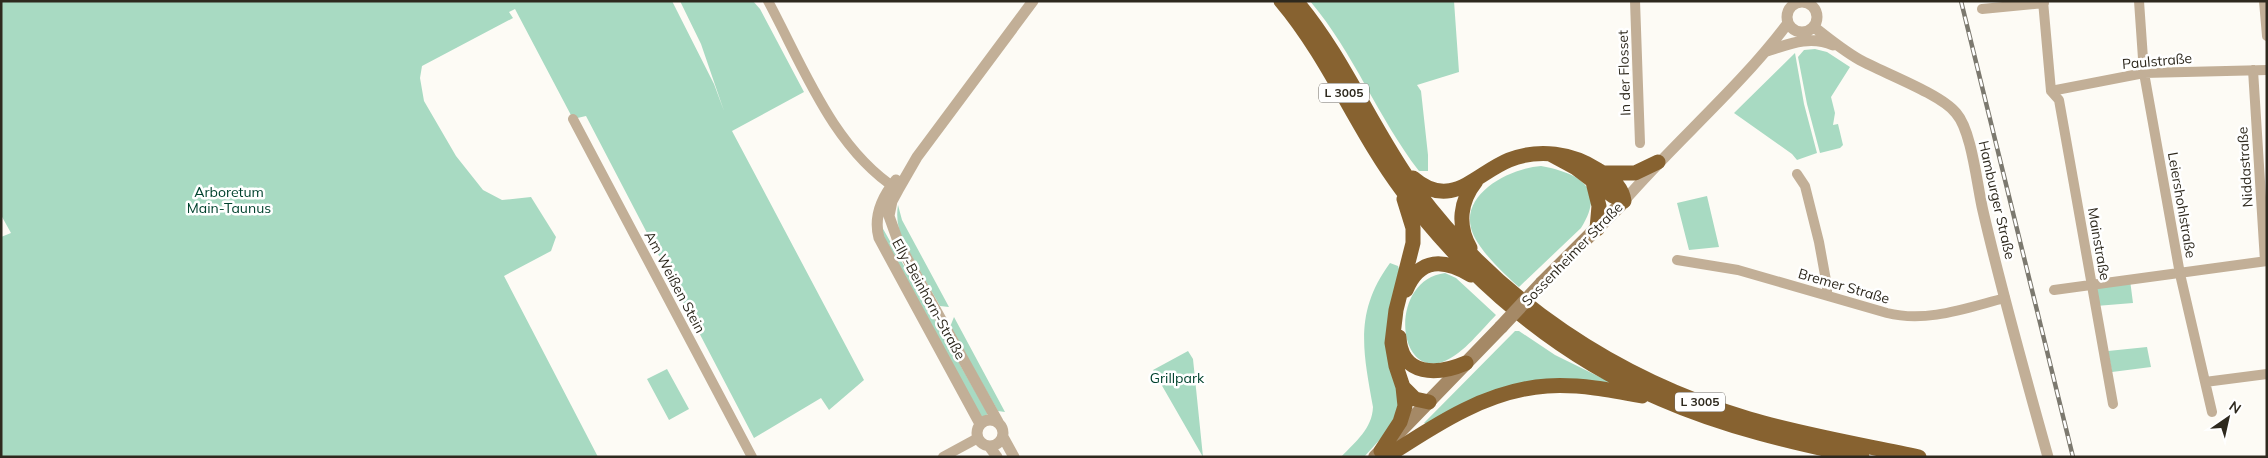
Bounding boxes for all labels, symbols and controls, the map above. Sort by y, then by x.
street label: In der Flosset [1614,30,1634,116]
street label: Paulstraße [2121,49,2193,73]
road number: L 3005 [1319,84,1369,102]
street label: Niddastraße [2233,126,2257,208]
street label: Hamburger Straße [1975,139,2019,261]
street label: Leiershohlstraße [2164,151,2200,259]
park label: Arboretum Main-Taunus [187,183,271,217]
street label: Sossenheimer Straße [1518,198,1626,310]
street label: Mainstraße [2084,206,2114,282]
street label: Am Weißen Stein [641,228,709,336]
street label: Elly-Beinhorn-Straße [888,235,970,363]
street label: Bremer Straße [1796,264,1892,308]
park label: Grillpark [1150,369,1205,387]
road number: L 3005 [1675,392,1725,412]
north arrow [2203,393,2253,443]
text: N [2226,397,2245,418]

